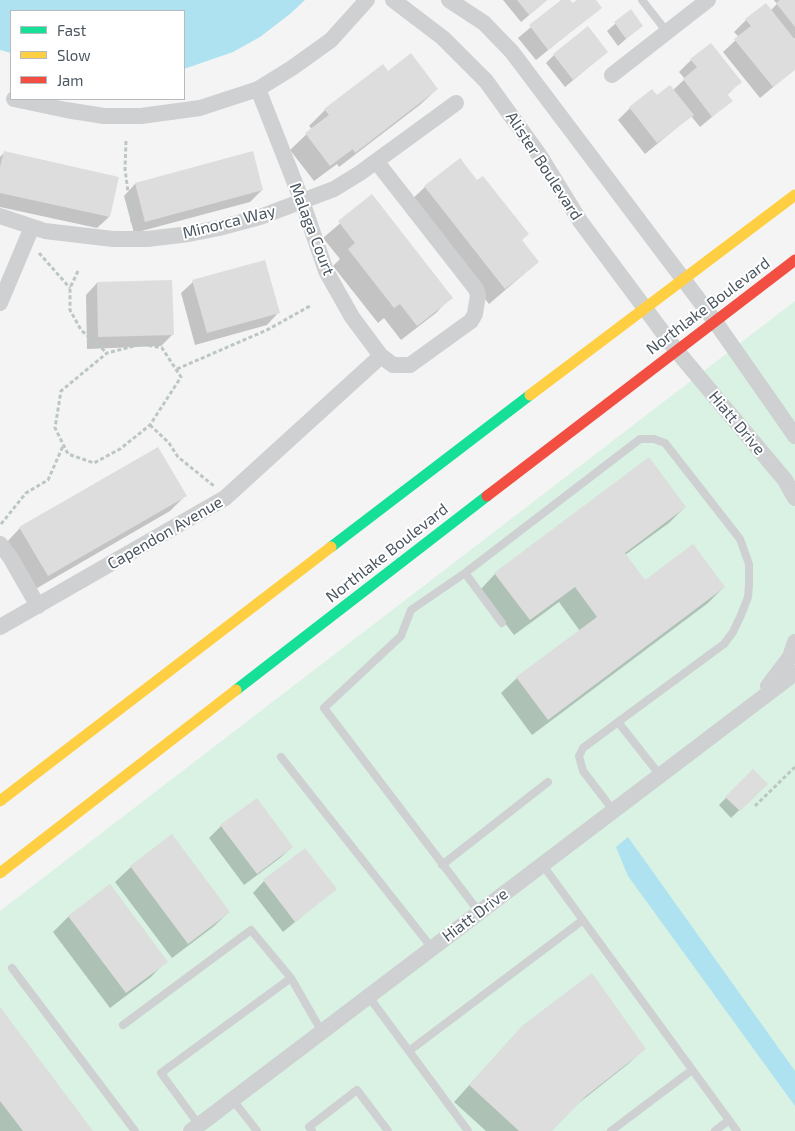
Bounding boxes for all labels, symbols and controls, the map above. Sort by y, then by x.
legend [10,10,185,100]
text: Fast [57,21,86,39]
text: Slow [57,46,91,64]
text: Jam [57,71,83,89]
street label: Alister Boulevard [502,108,586,224]
street label: Malaga Court [286,180,338,278]
street label: Minorca Way [181,201,277,243]
street label: Northlake Boulevard [642,253,774,359]
street label: Hiatt Drive [705,387,769,459]
street label: Capendon Avenue [104,492,226,574]
street label: Northlake Boulevard [322,499,452,607]
street label: Hiatt Drive [438,884,512,946]

